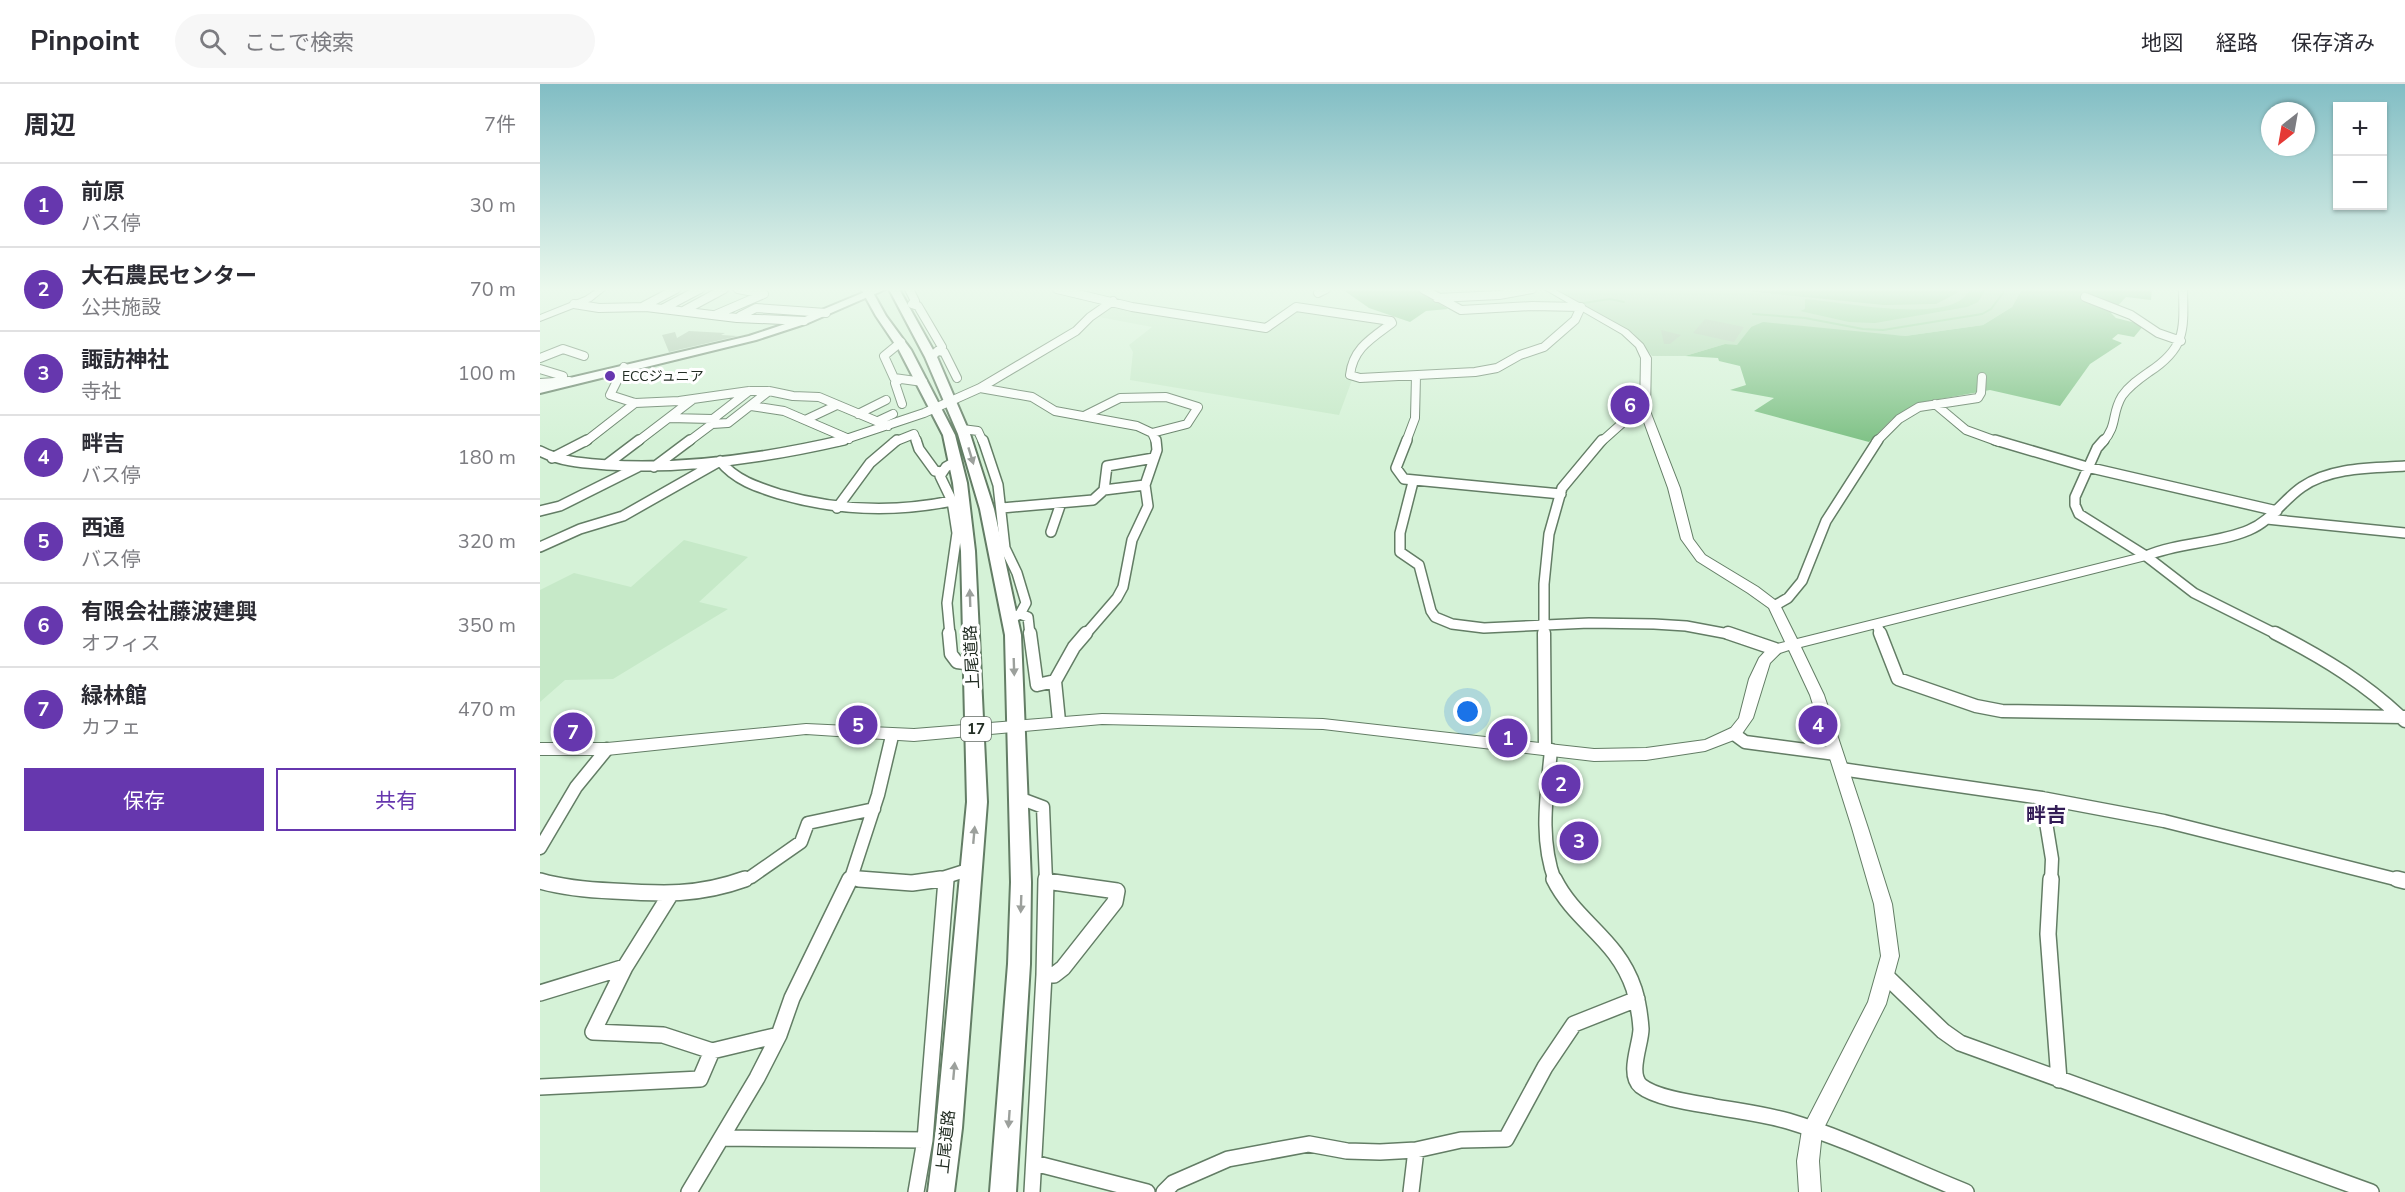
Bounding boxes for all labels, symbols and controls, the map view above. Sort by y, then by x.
search box [175,14,595,68]
text: Pinpoint [30,22,139,60]
icon: search [196,25,229,58]
text: ここで検索 [244,28,354,58]
text: 地図 [2141,29,2183,57]
text: 経路 [2216,29,2258,57]
text: 保存済み [2291,29,2375,57]
north arrow [2261,102,2315,156]
map controls [2333,102,2387,210]
button: + [2333,102,2387,156]
text: 周辺 [24,108,76,143]
text: 7件 [484,111,516,138]
button: − [2333,156,2387,210]
text: 前原 [81,177,125,207]
text: 1 [38,192,50,219]
text: 30 m [470,192,516,219]
text: バス停 [81,210,141,237]
text: 大石農民センター [81,261,257,291]
text: 2 [38,276,50,303]
text: 70 m [470,276,516,303]
text: 公共施設 [81,294,161,321]
text: 諏訪神社 [81,345,169,375]
text: 3 [38,360,50,387]
text: 100 m [458,360,516,387]
place label: ECCジュニア [622,367,704,386]
marker: ECCジュニア [603,369,617,383]
text: 寺社 [81,378,121,405]
pin: 6 [1610,382,1650,428]
text: 畔吉 [81,429,125,459]
text: 4 [38,444,50,471]
text: 180 m [458,444,516,471]
one-way arrow [966,447,976,465]
text: バス停 [81,462,141,489]
text: 西通 [81,513,125,543]
text: 5 [38,528,50,555]
text: 320 m [458,528,516,555]
text: バス停 [81,546,141,573]
one-way arrow [965,589,974,608]
text: 有限会社藤波建興 [81,597,257,627]
text: 6 [38,612,50,639]
text: 350 m [458,612,516,639]
street label: 上尾道路 [959,624,985,690]
text: オフィス [81,630,161,657]
one-way arrow [1009,657,1019,676]
text: 緑林館 [81,681,147,711]
text: 7 [38,696,50,723]
text: 470 m [458,696,516,723]
your location [1453,697,1482,726]
pin: 5 [838,702,878,748]
pin: 4 [1798,702,1838,748]
pin: 7 [554,710,592,754]
text: カフェ [81,714,141,741]
pin: 1 [1488,716,1528,760]
road number: 17 [961,717,991,741]
pin: 2 [1542,762,1580,806]
button: 保存 [24,768,264,831]
button: 共有 [276,768,516,831]
district label: 畔吉 [2026,802,2066,829]
pin: 3 [1560,818,1598,864]
one-way arrow [969,826,979,845]
one-way arrow [1016,894,1025,913]
one-way arrow [949,1062,959,1081]
street label: 上尾道路 [932,1109,960,1175]
one-way arrow [1004,1110,1014,1129]

